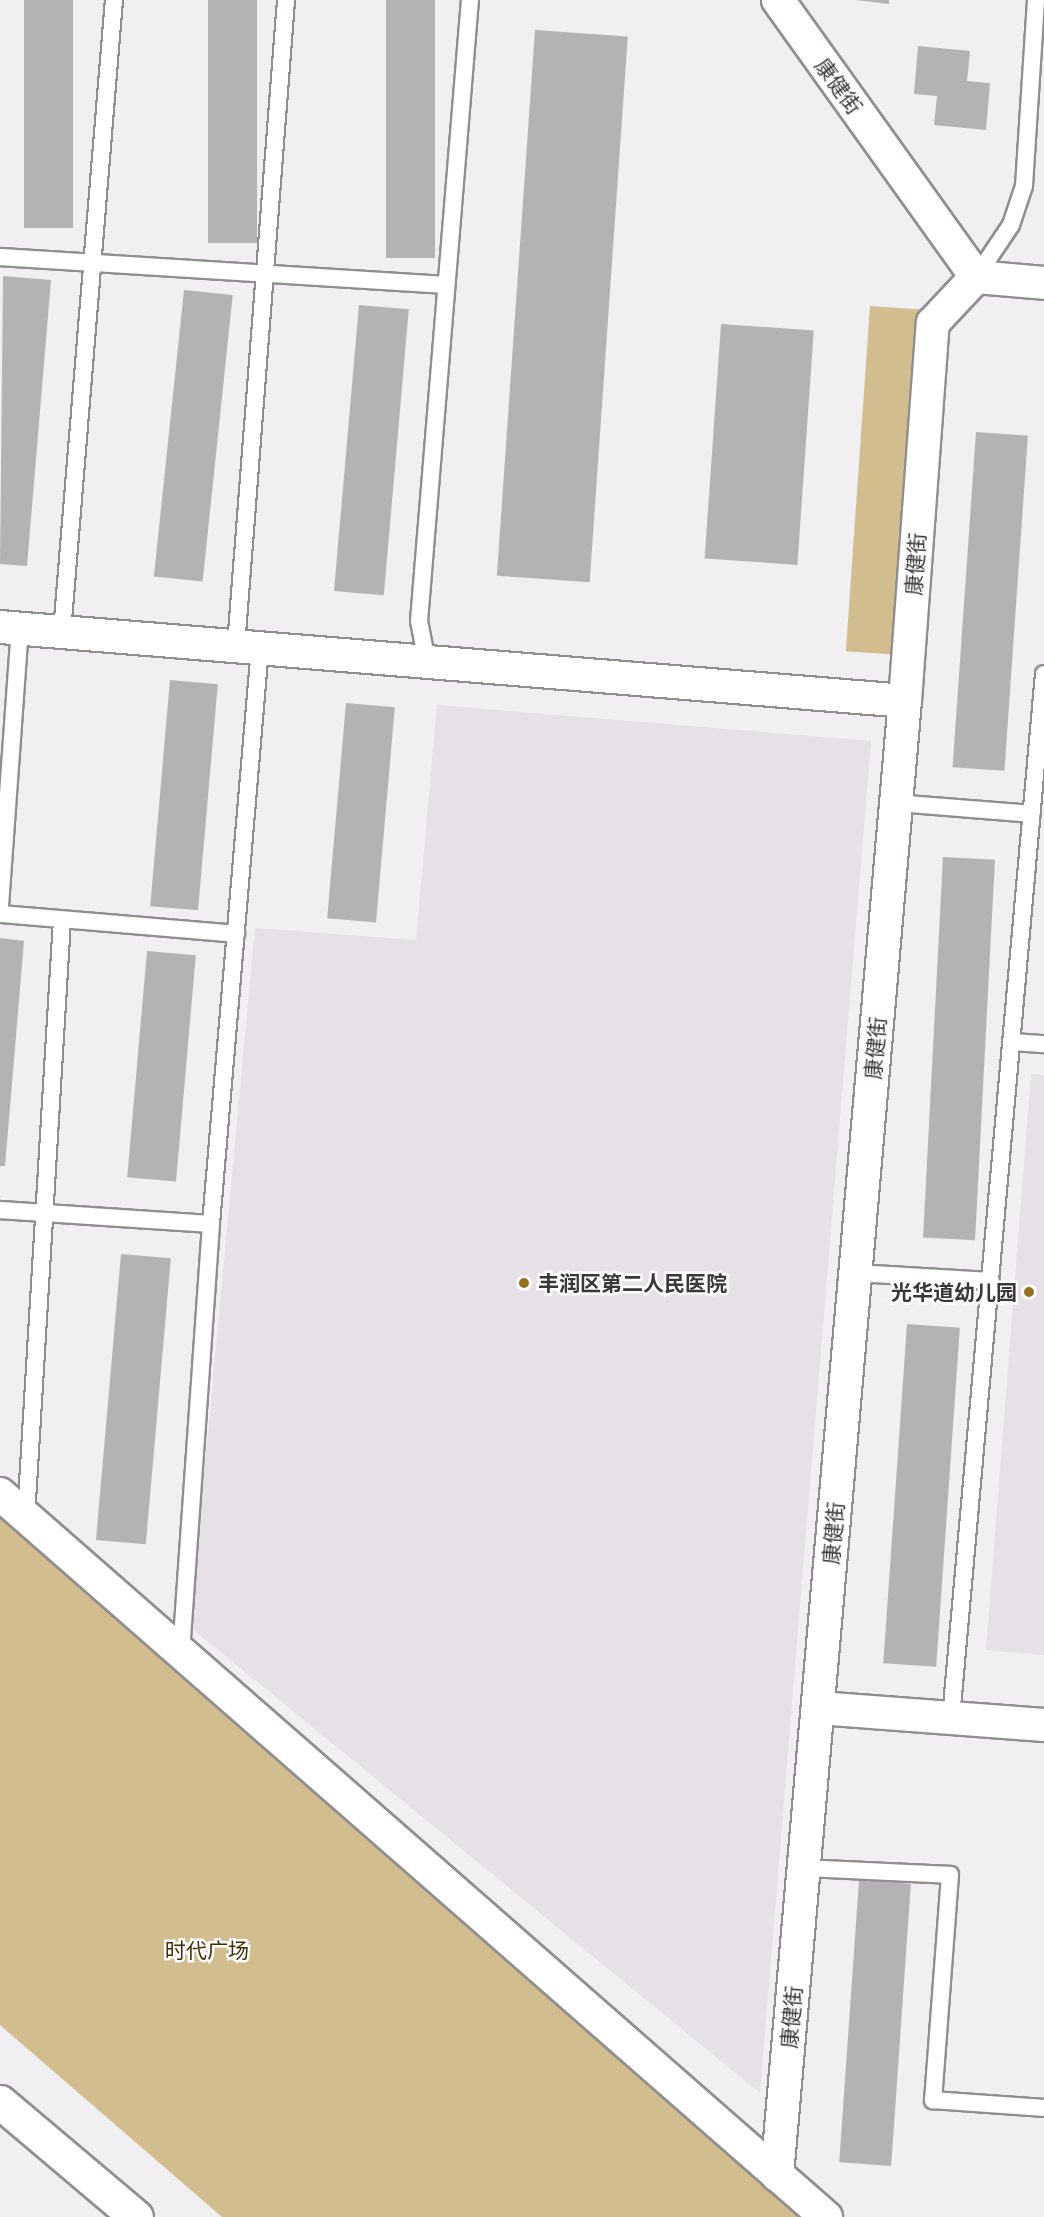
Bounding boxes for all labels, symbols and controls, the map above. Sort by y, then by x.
street label: 康健街 [810,53,868,119]
street label: 康健街 [900,532,930,596]
street label: 康健街 [860,1016,890,1080]
place label: 丰润区第二人民医院 [538,1270,727,1296]
marker: 丰润区第二人民医院 [515,1274,533,1292]
place label: 光华道幼儿园 [891,1279,1017,1305]
marker: 光华道幼儿园 [1022,1285,1036,1299]
street label: 康健街 [818,1501,848,1565]
park label: 时代广场 [165,1937,249,1963]
street label: 康健街 [776,1985,806,2049]

